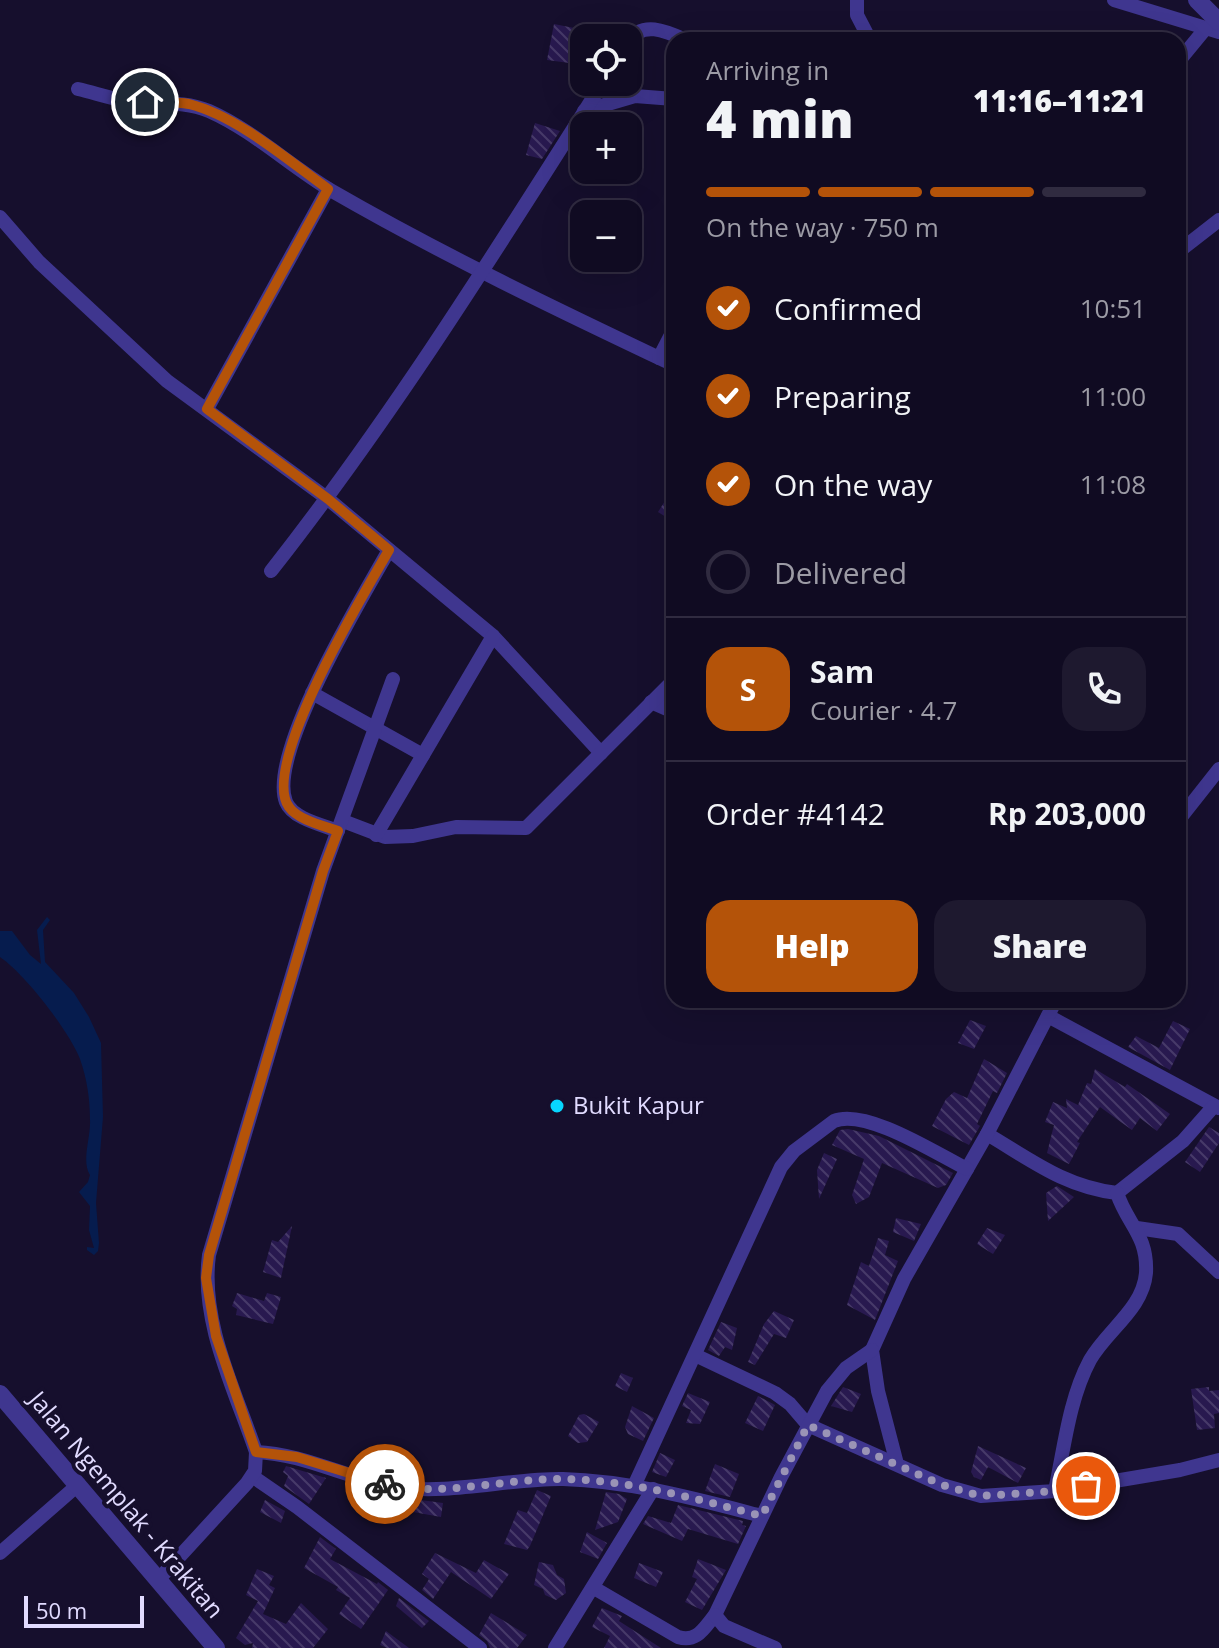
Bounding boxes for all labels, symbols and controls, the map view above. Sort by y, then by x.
map controls [570,24,642,272]
button: locate [570,24,642,96]
text: Arriving in [706,52,829,88]
pin [111,68,179,136]
icon: home [123,80,167,124]
text: 11:16–11:21 [973,80,1146,121]
text: 4 min [706,82,854,153]
button: + [570,112,642,184]
button: − [570,200,642,272]
text: On the way · 750 m [706,209,939,245]
icon: check [706,286,750,330]
text: Confirmed [774,288,922,329]
text: 10:51 [1080,290,1146,326]
icon: check [706,374,750,418]
text: Preparing [774,376,911,417]
text: 11:00 [1080,378,1146,414]
icon: check [706,462,750,506]
text: On the way [774,464,932,505]
text: 11:08 [1080,466,1146,502]
text: Delivered [774,552,907,593]
button: phone [1062,647,1146,731]
text: Sam [810,651,874,692]
text: S [740,669,756,710]
text: Courier · 4.7 [810,692,957,728]
text: Order #4142 [706,793,885,834]
text: Rp 203,000 [988,793,1146,834]
button: Help [706,900,918,992]
button: Share [934,900,1146,992]
place label: Bukit Kapur [573,1088,704,1121]
marker: Bukit Kapur [548,1097,566,1115]
street label: Jalan Ngemplak - Krakitan [21,1382,232,1625]
courier [345,1444,425,1524]
pin [1052,1452,1120,1520]
icon: bike [363,1462,407,1506]
icon: bag [1064,1464,1108,1508]
scale bar [24,1592,144,1628]
text: 50 m [36,1595,87,1625]

